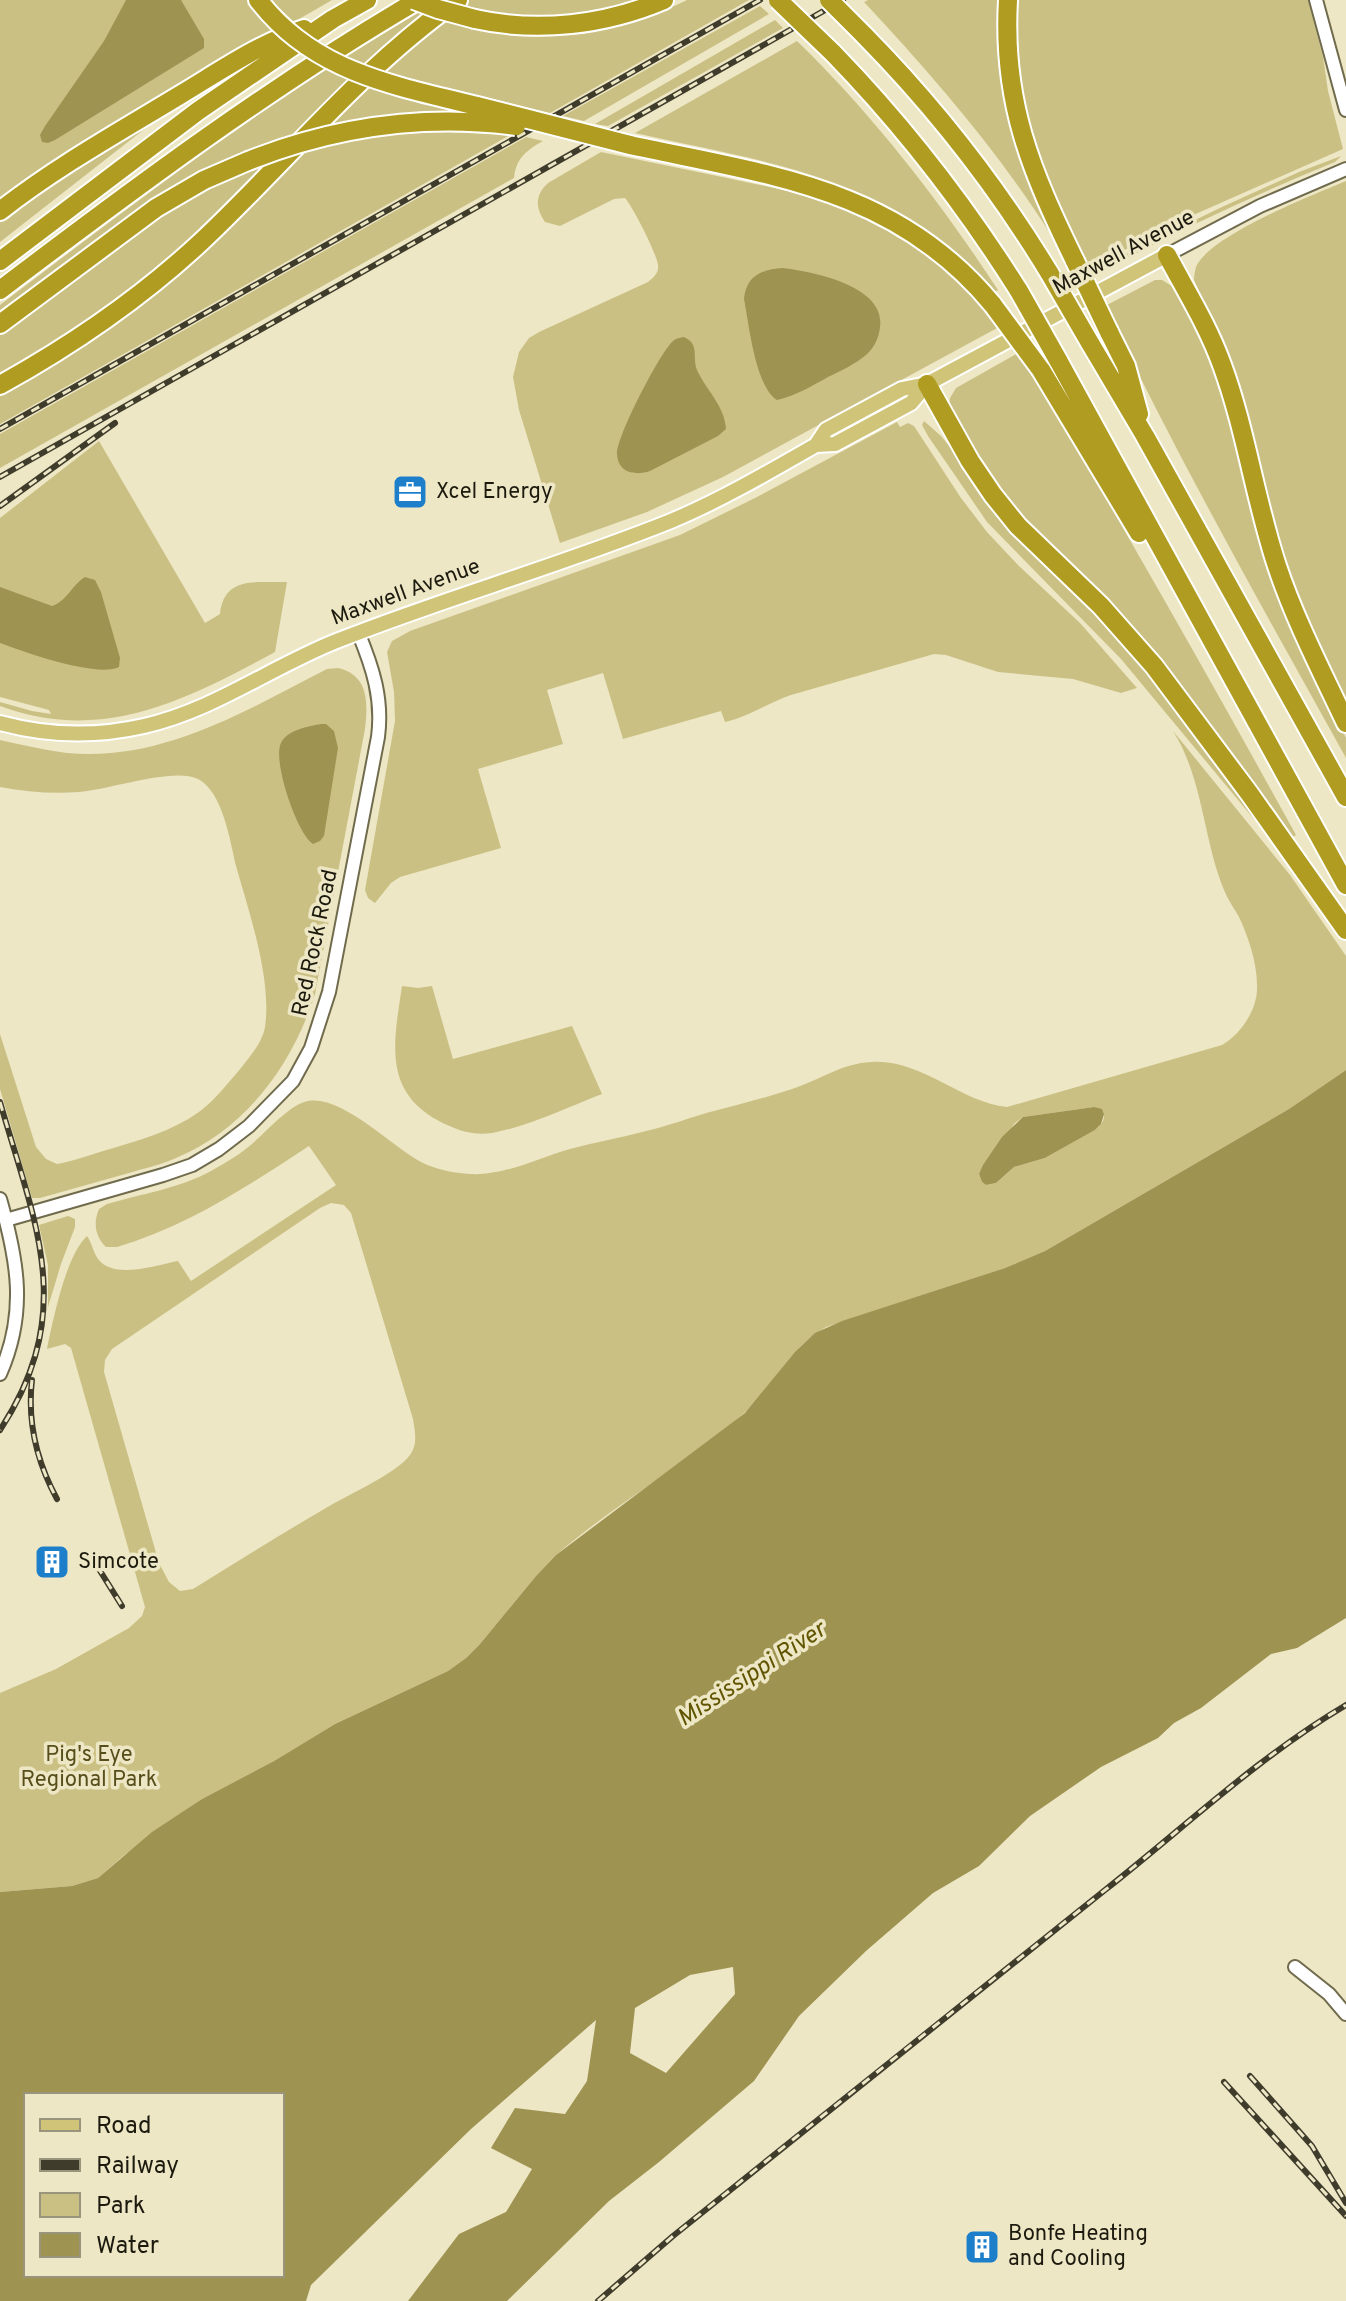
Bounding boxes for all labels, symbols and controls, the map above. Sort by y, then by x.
street label: Maxwell Avenue [1048,204,1200,302]
office icon: Xcel Energy [391,473,429,511]
place label: Xcel Energy [436,479,553,506]
street label: Maxwell Avenue [328,554,484,632]
street label: Red Rock Road [287,867,345,1019]
building icon: Simcote [33,1543,71,1581]
place label: Simcote [78,1549,159,1576]
water label: Mississippi River [672,1615,834,1734]
park label: Pig's Eye Regional Park [21,1742,157,1794]
legend [24,2093,284,2277]
text: Road [96,2112,152,2142]
text: Railway [96,2152,179,2182]
text: Park [96,2192,146,2222]
place label: Bonfe Heating and Cooling [1008,2221,1148,2273]
building icon: Bonfe Heating and Cooling [963,2228,1001,2266]
text: Water [96,2232,159,2262]

